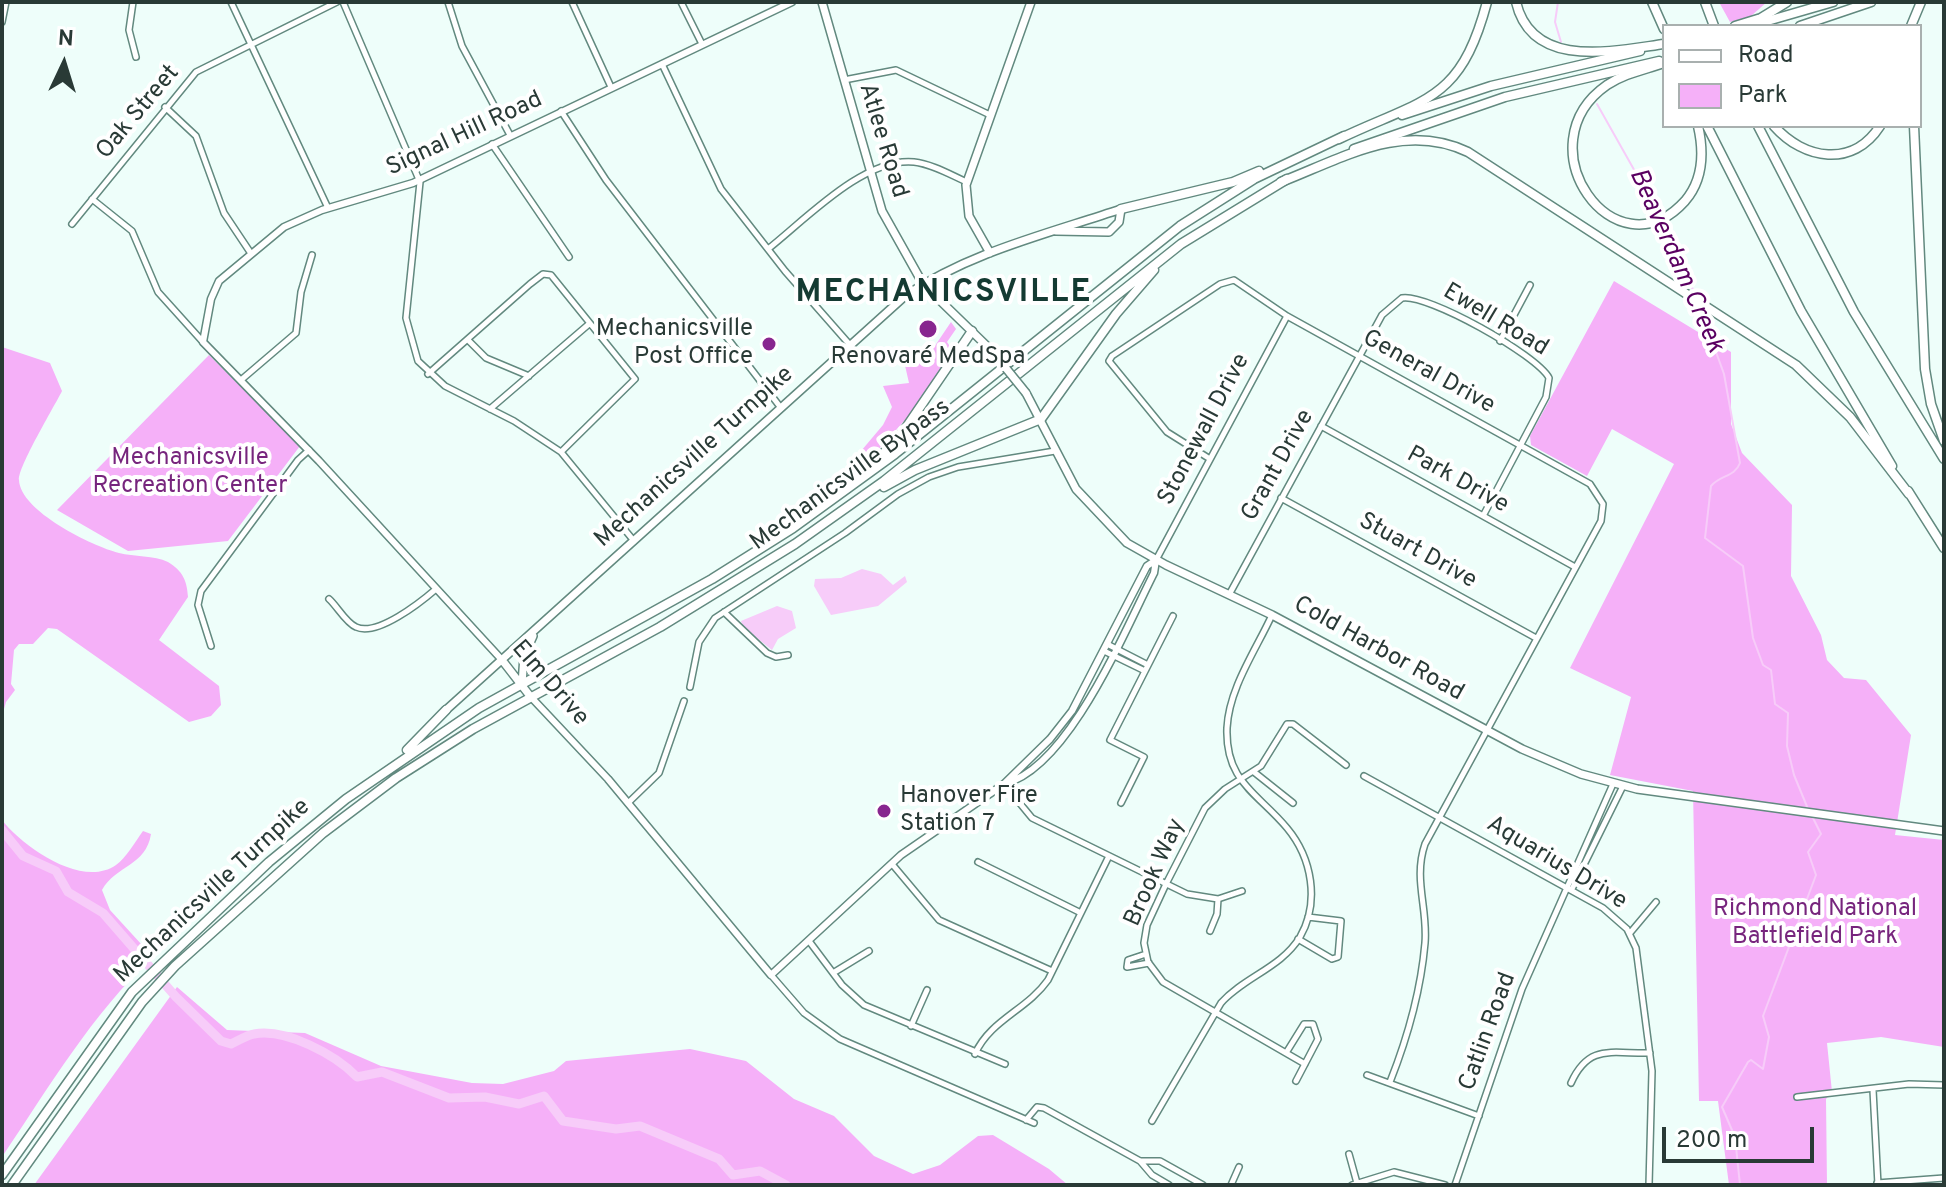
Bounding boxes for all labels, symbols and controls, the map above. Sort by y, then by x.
north arrow [24,24,104,104]
legend [1662,24,1922,128]
text: N [57,26,75,54]
text: Road [1738,41,1794,71]
street label: Oak Street [91,60,187,166]
street label: Atlee Road [851,80,913,202]
text: Park [1738,81,1788,111]
street label: Signal Hill Road [382,86,548,184]
water label: Beaverdam Creek [1620,164,1730,358]
district label: MECHANICSVILLE [796,276,1092,314]
street label: Ewell Road [1437,278,1553,364]
place label: Mechanicsville Post Office [596,316,753,372]
marker: Renovaré MedSpa [917,318,939,340]
street label: General Drive [1357,325,1499,421]
marker: Mechanicsville Post Office [760,335,778,353]
place label: Renovaré MedSpa [831,344,1025,372]
street label: Stonewall Drive [1153,349,1257,511]
street label: Mechanicsville Turnpike [590,361,800,555]
street label: Mechanicsville Bypass [745,394,957,558]
street label: Grant Drive [1237,405,1321,527]
street label: Park Drive [1401,441,1513,521]
park label: Mechanicsville Recreation Center [93,445,287,501]
street label: Stuart Drive [1353,508,1481,596]
street label: Cold Harbor Road [1288,591,1468,709]
street label: Elm Drive [504,636,594,732]
place label: Hanover Fire Station 7 [900,783,1038,839]
street label: Mechanicsville Turnpike [109,794,317,990]
marker: Hanover Fire Station 7 [875,802,893,820]
street label: Aquarius Drive [1481,811,1631,917]
street label: Brook Way [1119,815,1193,931]
park label: Richmond National Battlefield Park [1713,896,1917,952]
street label: Catlin Road [1454,969,1524,1095]
scale bar [1666,1111,1818,1161]
text: 200 m [1676,1126,1747,1156]

